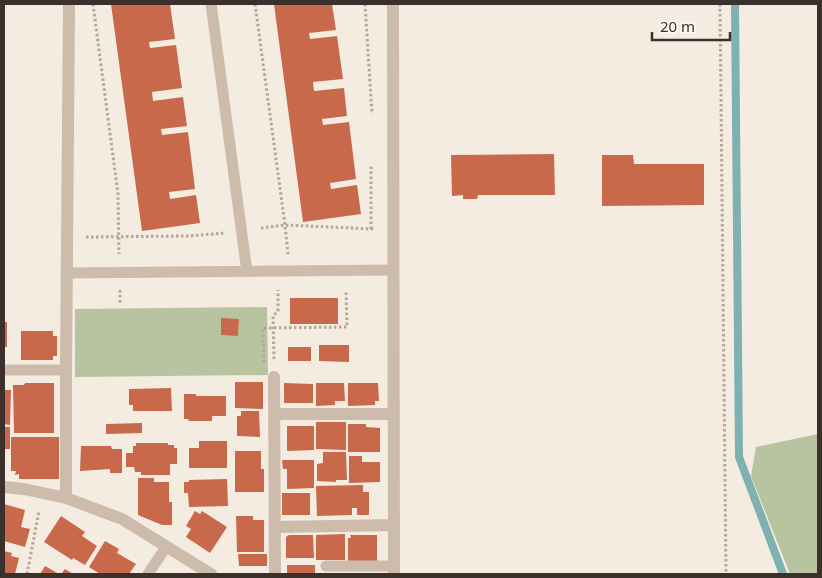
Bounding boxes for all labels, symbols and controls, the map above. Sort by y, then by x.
scale bar [652,10,730,42]
text: 20 m [660,16,695,36]

